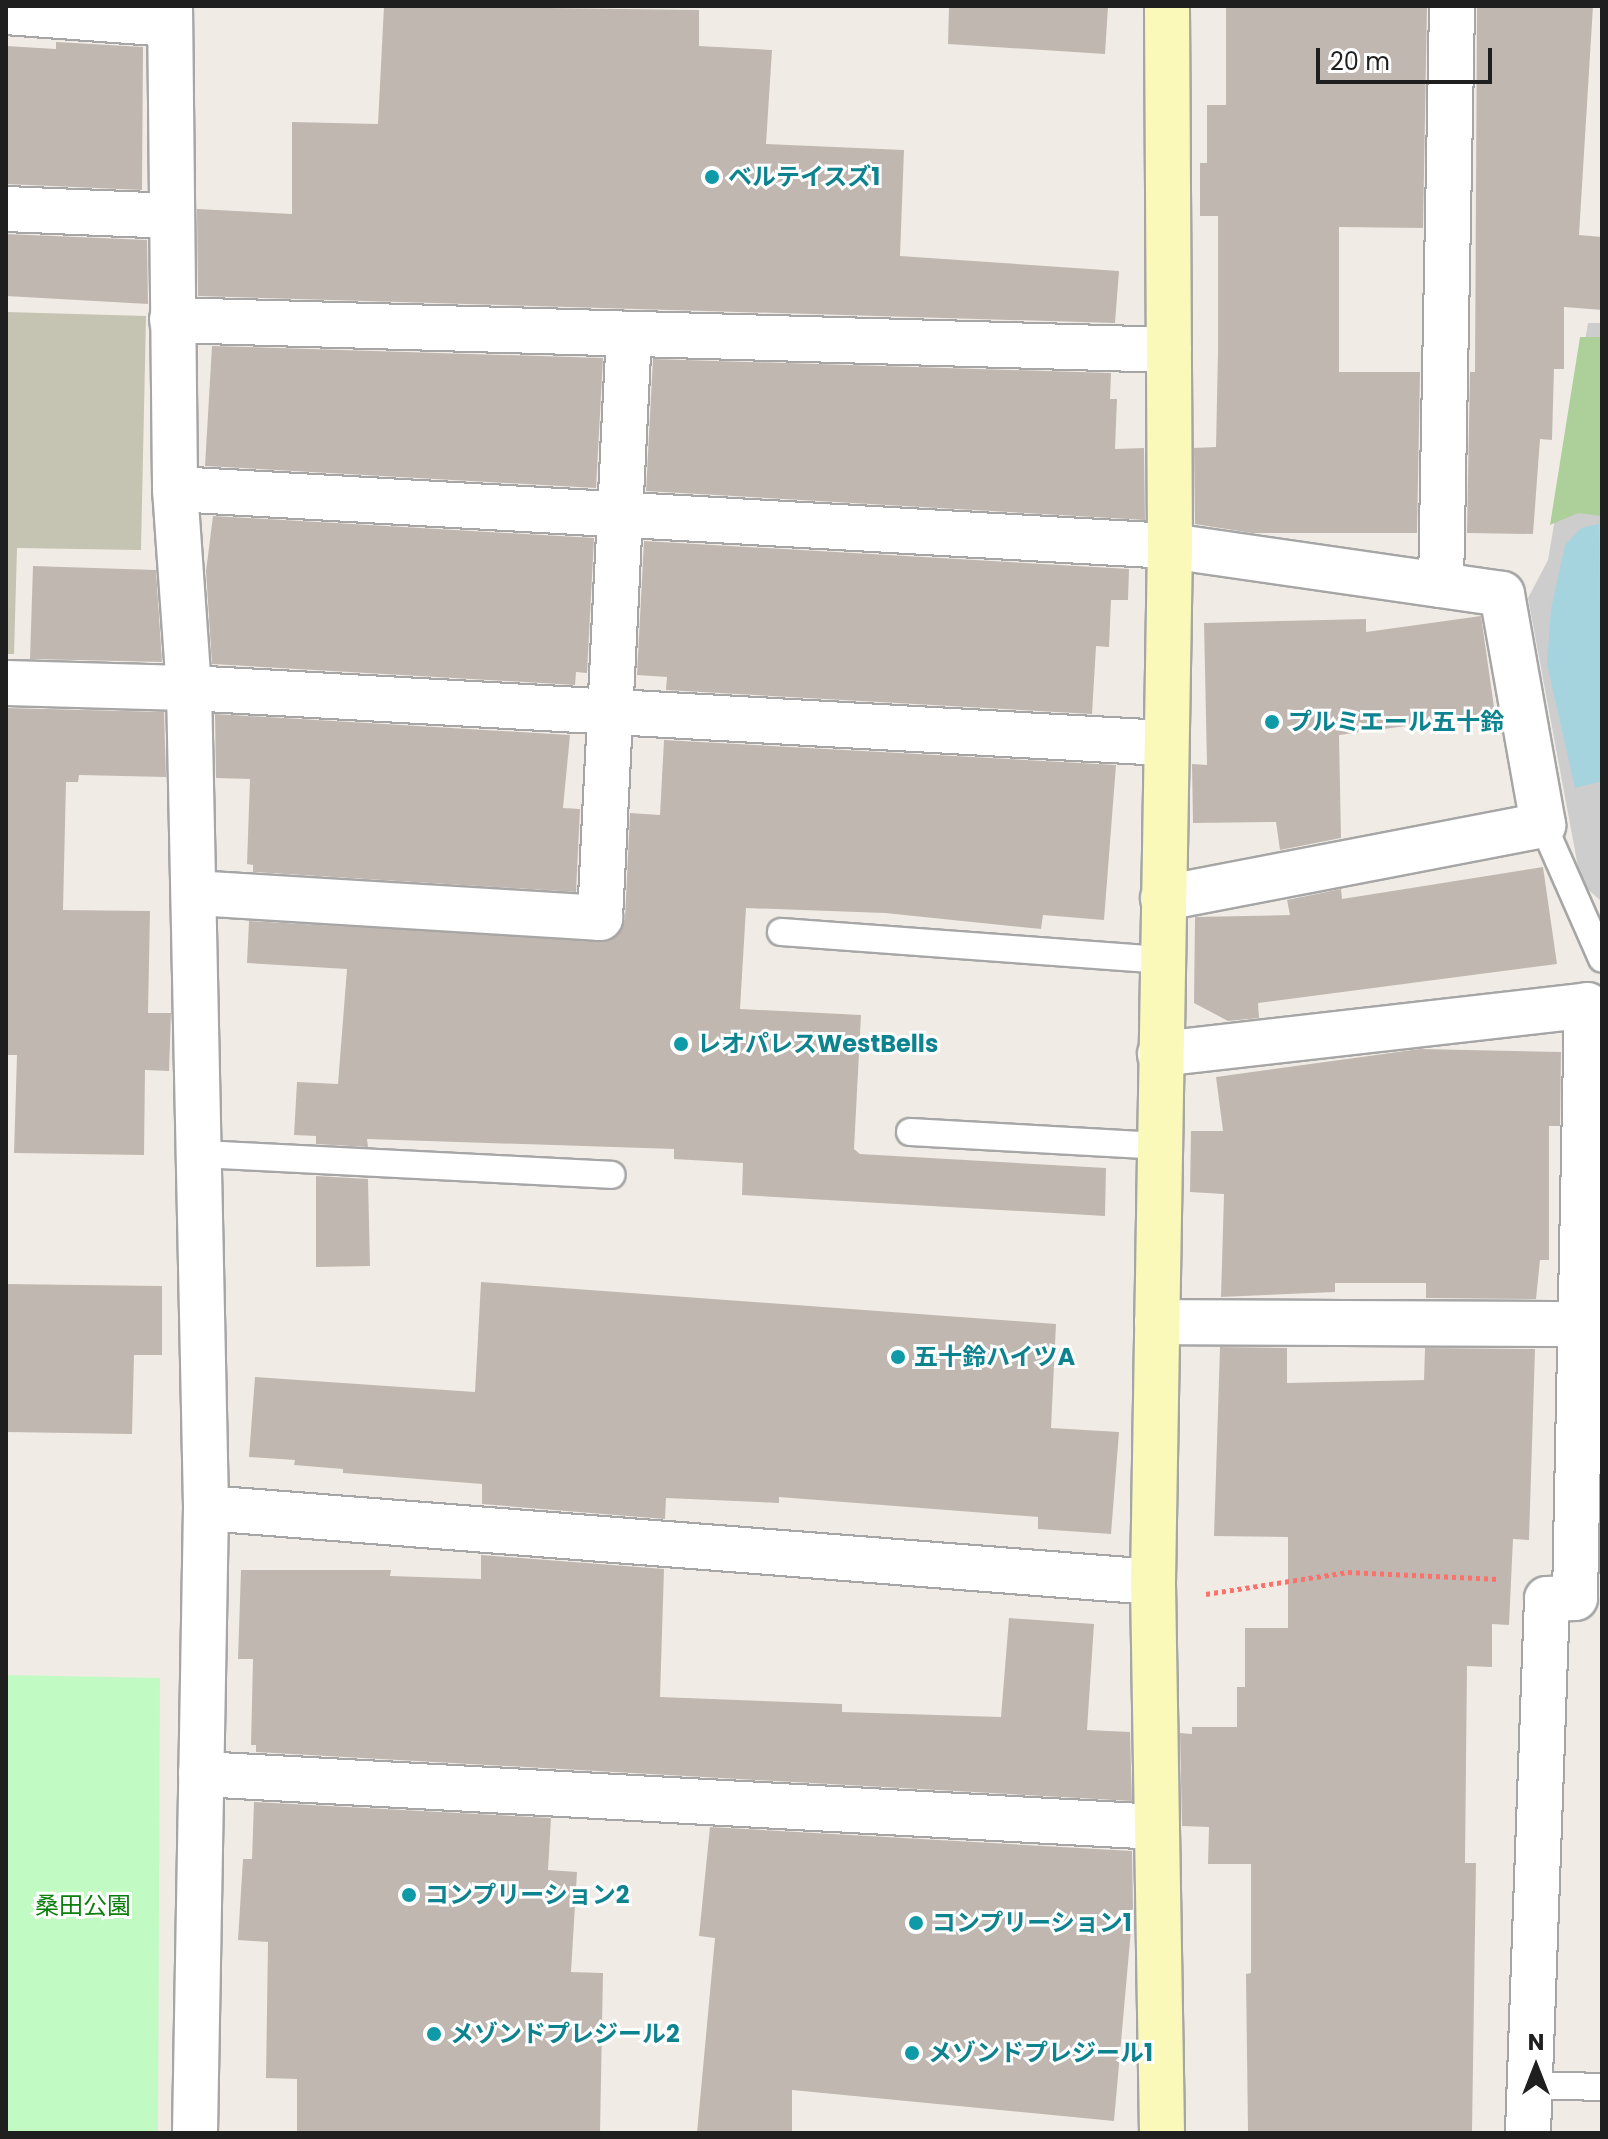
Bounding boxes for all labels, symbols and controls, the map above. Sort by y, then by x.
scale bar [1320,32,1496,82]
text: 20 m [1330,45,1390,78]
place label: ベルテイスズ1 [728,163,881,191]
marker: ベルテイスズ1 [703,168,721,186]
place label: プルミエール五十鈴 [1288,708,1504,736]
marker: プルミエール五十鈴 [1263,713,1281,731]
place label: レオパレスWestBells [697,1030,938,1058]
marker: レオパレスWestBells [672,1035,690,1053]
place label: 五十鈴ハイツA [914,1343,1076,1371]
marker: 五十鈴ハイツA [889,1348,907,1366]
place label: コンプリーション2 [425,1881,631,1909]
marker: コンプリーション2 [400,1886,418,1904]
park label: 桑田公園 [35,1892,131,1920]
place label: コンプリーション1 [932,1909,1133,1937]
marker: コンプリーション1 [907,1914,925,1932]
place label: メゾンドプレジール2 [450,2020,680,2048]
marker: メゾンドプレジール2 [425,2025,443,2043]
north arrow [1496,2027,1576,2107]
text: N [1528,2027,1544,2058]
place label: メゾンドプレジール1 [928,2039,1153,2067]
marker: メゾンドプレジール1 [903,2044,921,2062]

